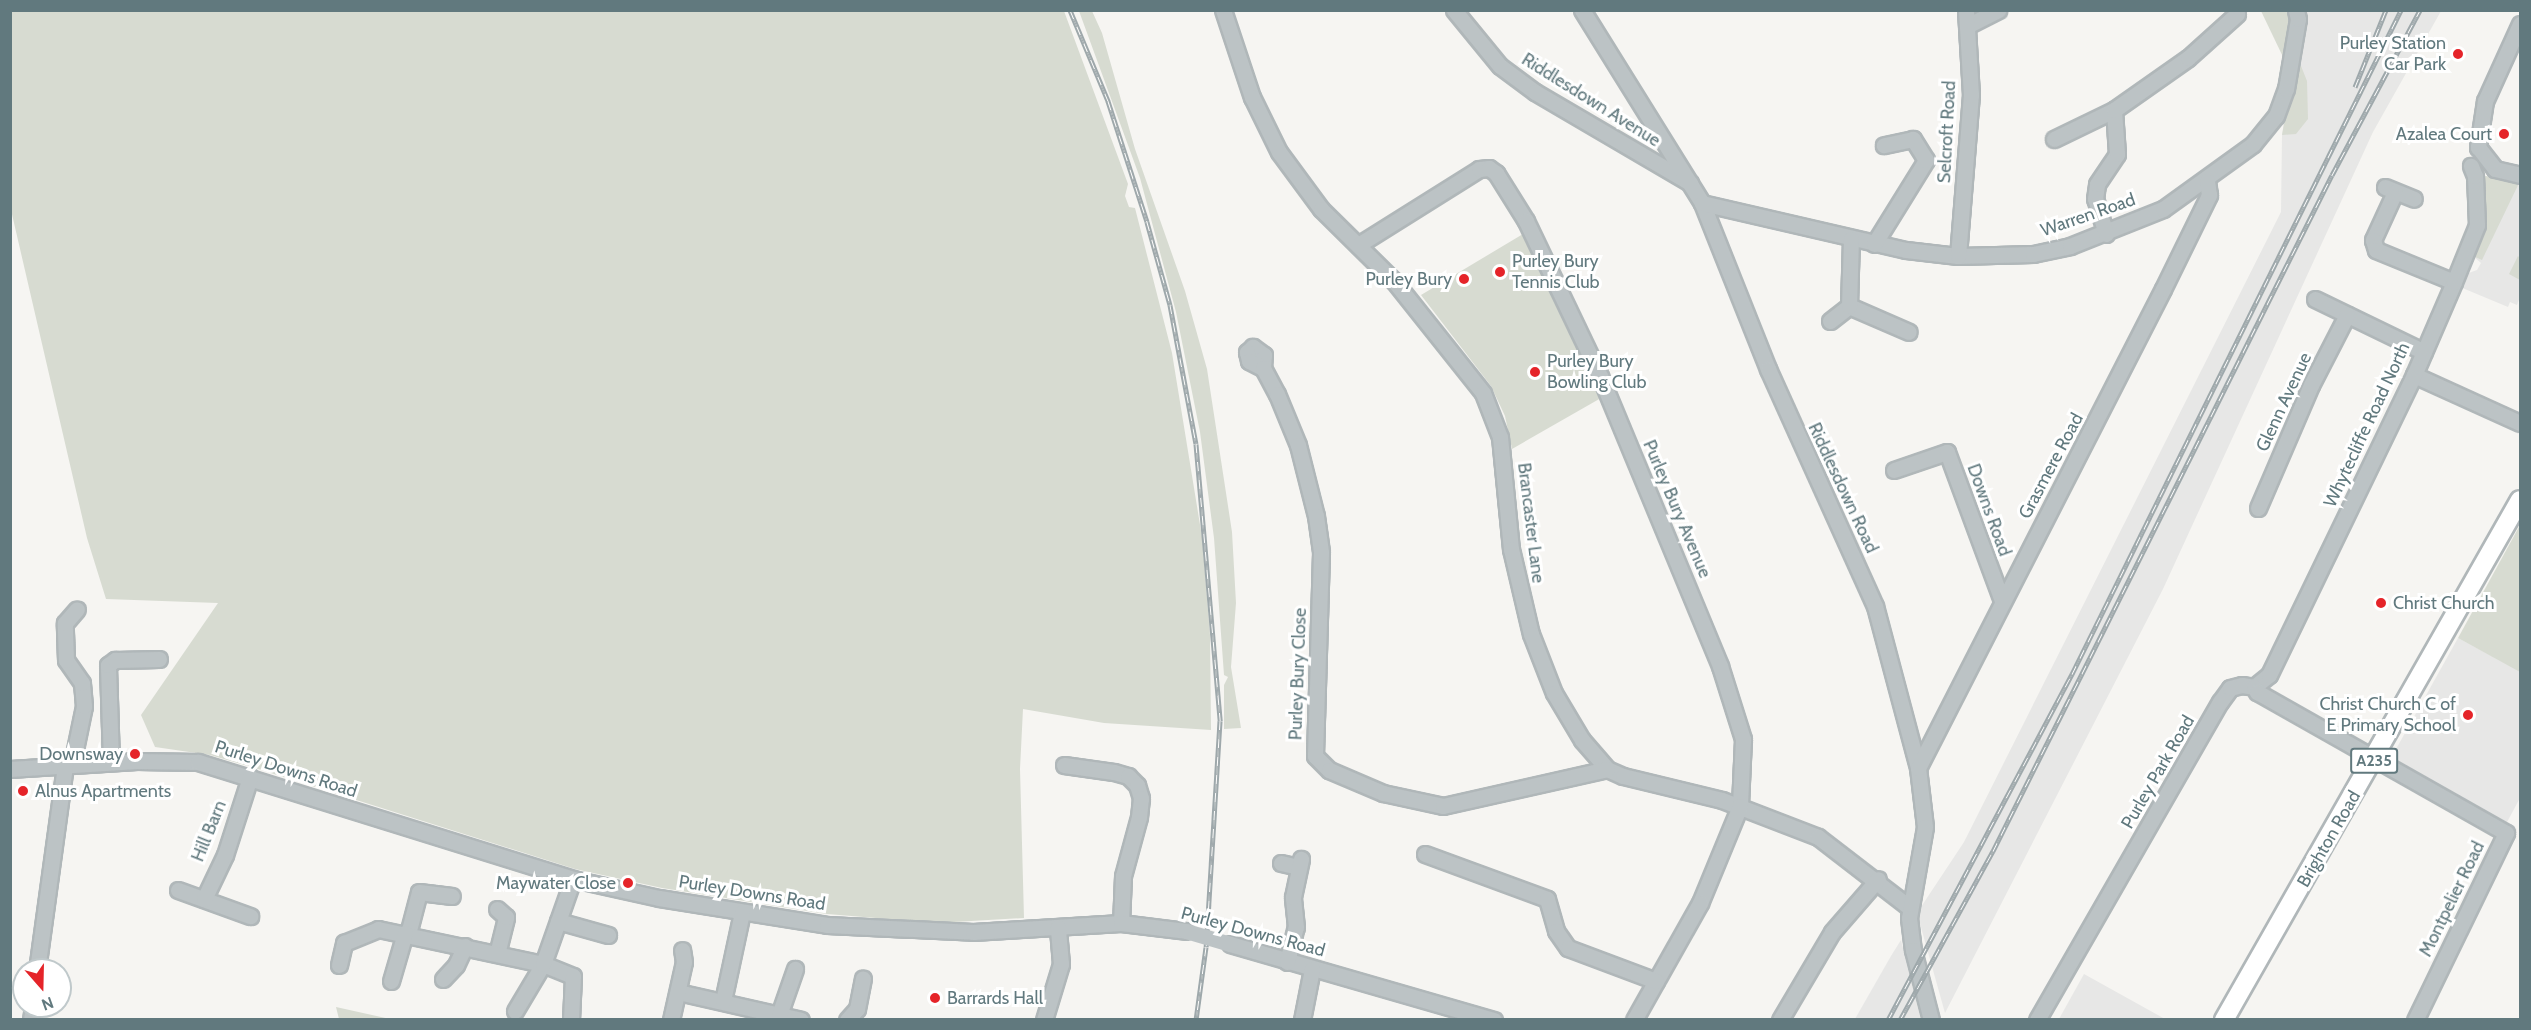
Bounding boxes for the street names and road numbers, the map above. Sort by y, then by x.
street label: Riddlesdown Avenue [1518,49,1664,151]
street label: Selcroft Road [1934,80,1960,184]
street label: Warren Road [2038,189,2138,241]
street label: Whytecliffe Road North [2319,339,2415,511]
street label: Glenn Avenue [2252,349,2316,455]
street label: Grasmere Road [2014,410,2088,522]
street label: Riddlesdown Road [1803,419,1883,557]
street label: Purley Bury Avenue [1638,437,1716,581]
street label: Downs Road [1962,461,2016,559]
street label: Brancaster Lane [1513,462,1549,584]
street label: Purley Bury Close [1285,607,1311,741]
street label: Purley Park Road [2117,711,2199,833]
street label: Purley Downs Road [212,736,360,802]
road number: A235 [2350,748,2398,774]
street label: Brighton Road [2293,787,2365,891]
street label: Hill Barn [187,797,231,865]
street label: Montpelier Road [2415,838,2489,960]
street label: Purley Downs Road [677,871,827,915]
street label: Purley Downs Road [1179,902,1327,962]

